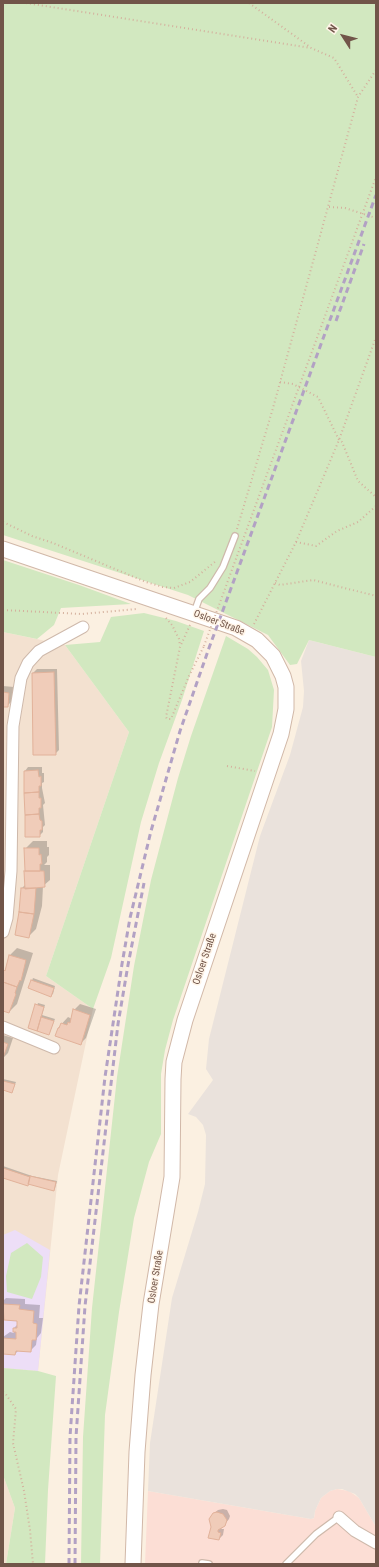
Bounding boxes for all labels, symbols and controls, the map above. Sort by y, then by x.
north arrow [323,16,363,56]
text: N [326,22,340,35]
street label: Osloer Straße [192,608,246,638]
street label: Osloer Straße [191,932,219,986]
street label: Osloer Straße [146,1250,166,1304]

